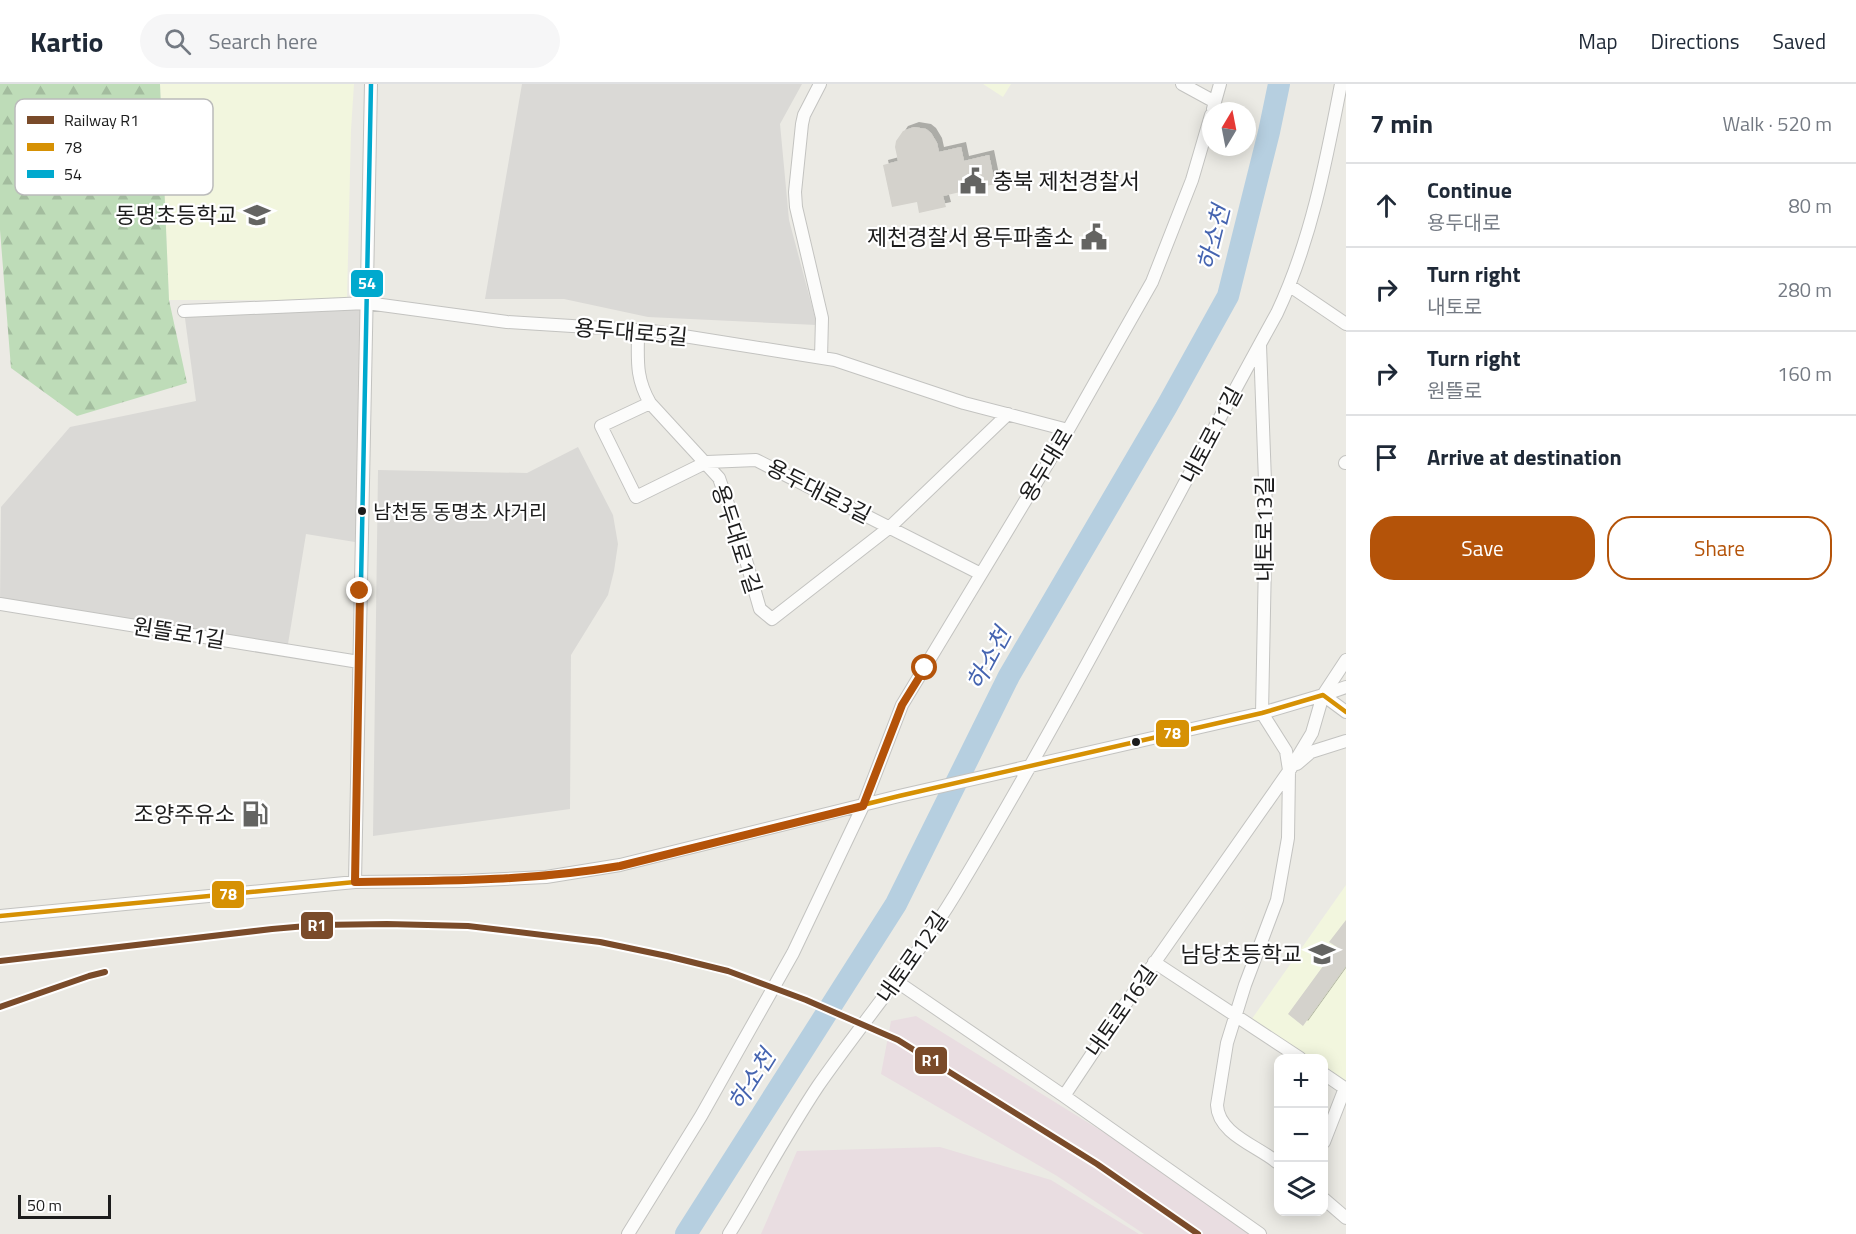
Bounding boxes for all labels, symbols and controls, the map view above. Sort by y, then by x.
search box [140,14,560,68]
text: Kartio [30,20,104,63]
text: Search here [209,24,318,58]
icon: search [161,25,194,58]
text: Map [1578,25,1618,57]
text: Directions [1651,25,1740,57]
text: Saved [1773,25,1826,57]
legend [15,99,213,195]
north arrow [1202,102,1256,156]
text: 7 min [1370,104,1433,143]
text: Railway R1 [64,108,139,132]
text: Walk · 520 m [1723,108,1832,139]
text: 78 [64,135,82,159]
text: 54 [64,162,82,186]
place label: 충북 제천경찰서 [993,164,1140,198]
public building icon: 충북 제천경찰서 [958,166,988,196]
text: Continue [1427,173,1512,207]
icon: ahead [1370,189,1403,222]
text: 80 m [1788,190,1832,221]
place label: 동명초등학교 [116,198,237,232]
water label: 하소천 [1188,198,1239,274]
school or university icon: 동명초등학교 [242,200,272,230]
text: 용두대로 [1427,207,1501,238]
place label: 제천경찰서 용두파출소 [867,220,1074,254]
public building icon: 제천경찰서 용두파출소 [1079,222,1109,252]
text: Turn right [1427,257,1521,291]
line badge: 54 [350,269,384,298]
text: 54 [358,271,376,295]
icon: right [1370,273,1403,306]
text: 280 m [1777,274,1832,305]
text: 내토로 [1427,291,1482,322]
street label: 용두대로5길 [573,310,689,354]
text: Turn right [1427,341,1521,375]
icon: right [1370,357,1403,390]
text: 160 m [1777,358,1832,389]
text: 원뜰로 [1427,375,1482,406]
street label: 내토로11길 [1171,380,1251,490]
street label: 용두대로 [1011,422,1081,508]
text: Arrive at destination [1427,440,1622,474]
icon: arrive [1370,441,1403,474]
street label: 용두대로3길 [761,450,877,532]
street label: 내토로13길 [1247,476,1281,582]
street label: 용두대로1길 [703,480,771,598]
place label: 남천동 동명초 사거리 [373,496,547,527]
marker: 남천동 동명초 사거리 [356,505,368,517]
button: Save [1370,516,1595,580]
button: Share [1607,516,1832,580]
route end [346,577,372,603]
street label: 원뜰로1길 [130,609,228,657]
water label: 하소천 [957,618,1021,696]
route start [911,654,937,680]
line badge: 78 [1155,719,1190,748]
text: 78 [1163,721,1181,745]
unlabelled marker [1130,736,1142,748]
place label: 조양주유소 [134,797,235,831]
fuel station icon: 조양주유소 [240,799,270,829]
line badge: 78 [211,880,245,909]
text: 78 [219,882,237,906]
street label: 내토로12길 [868,904,956,1010]
line badge: R1 [300,911,334,940]
text: R1 [308,913,326,937]
place label: 남당초등학교 [1181,937,1302,971]
school or university icon: 남당초등학교 [1307,939,1337,969]
street label: 내토로16길 [1077,958,1165,1064]
water label: 하소천 [718,1039,786,1117]
line badge: R1 [914,1046,948,1075]
text: R1 [922,1048,940,1072]
map controls [1274,1054,1328,1216]
button: + [1274,1054,1328,1108]
button: − [1274,1108,1328,1162]
button: layers [1274,1162,1328,1216]
scale bar [18,1192,111,1220]
text: 50 m [27,1193,62,1217]

